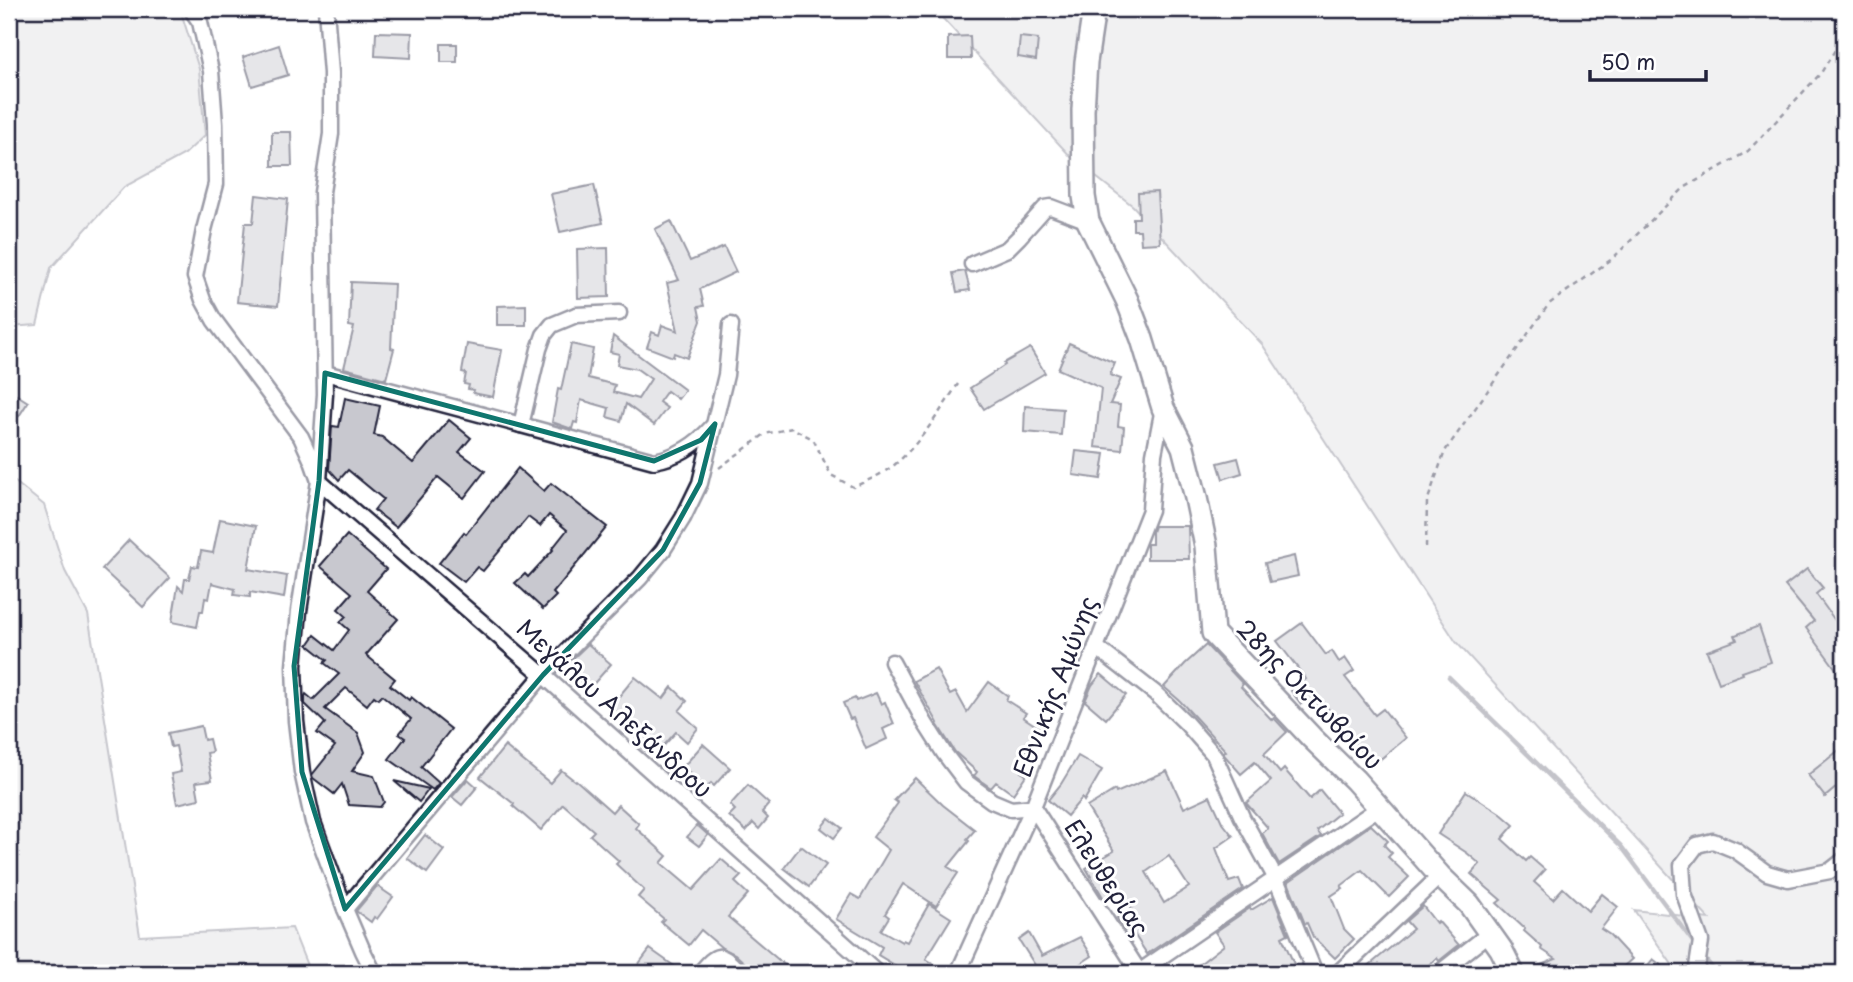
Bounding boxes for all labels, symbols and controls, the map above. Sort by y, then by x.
scale bar [1590,38,1706,82]
text: 50 m [1601,45,1655,77]
street label: Εθνικής Αμύνης [1003,591,1105,782]
street label: Μεγάλου Αλεξάνδρου [509,610,721,805]
street label: 28ης Οκτωβρίου [1229,610,1392,777]
street label: Ελευθερίας [1056,812,1159,942]

